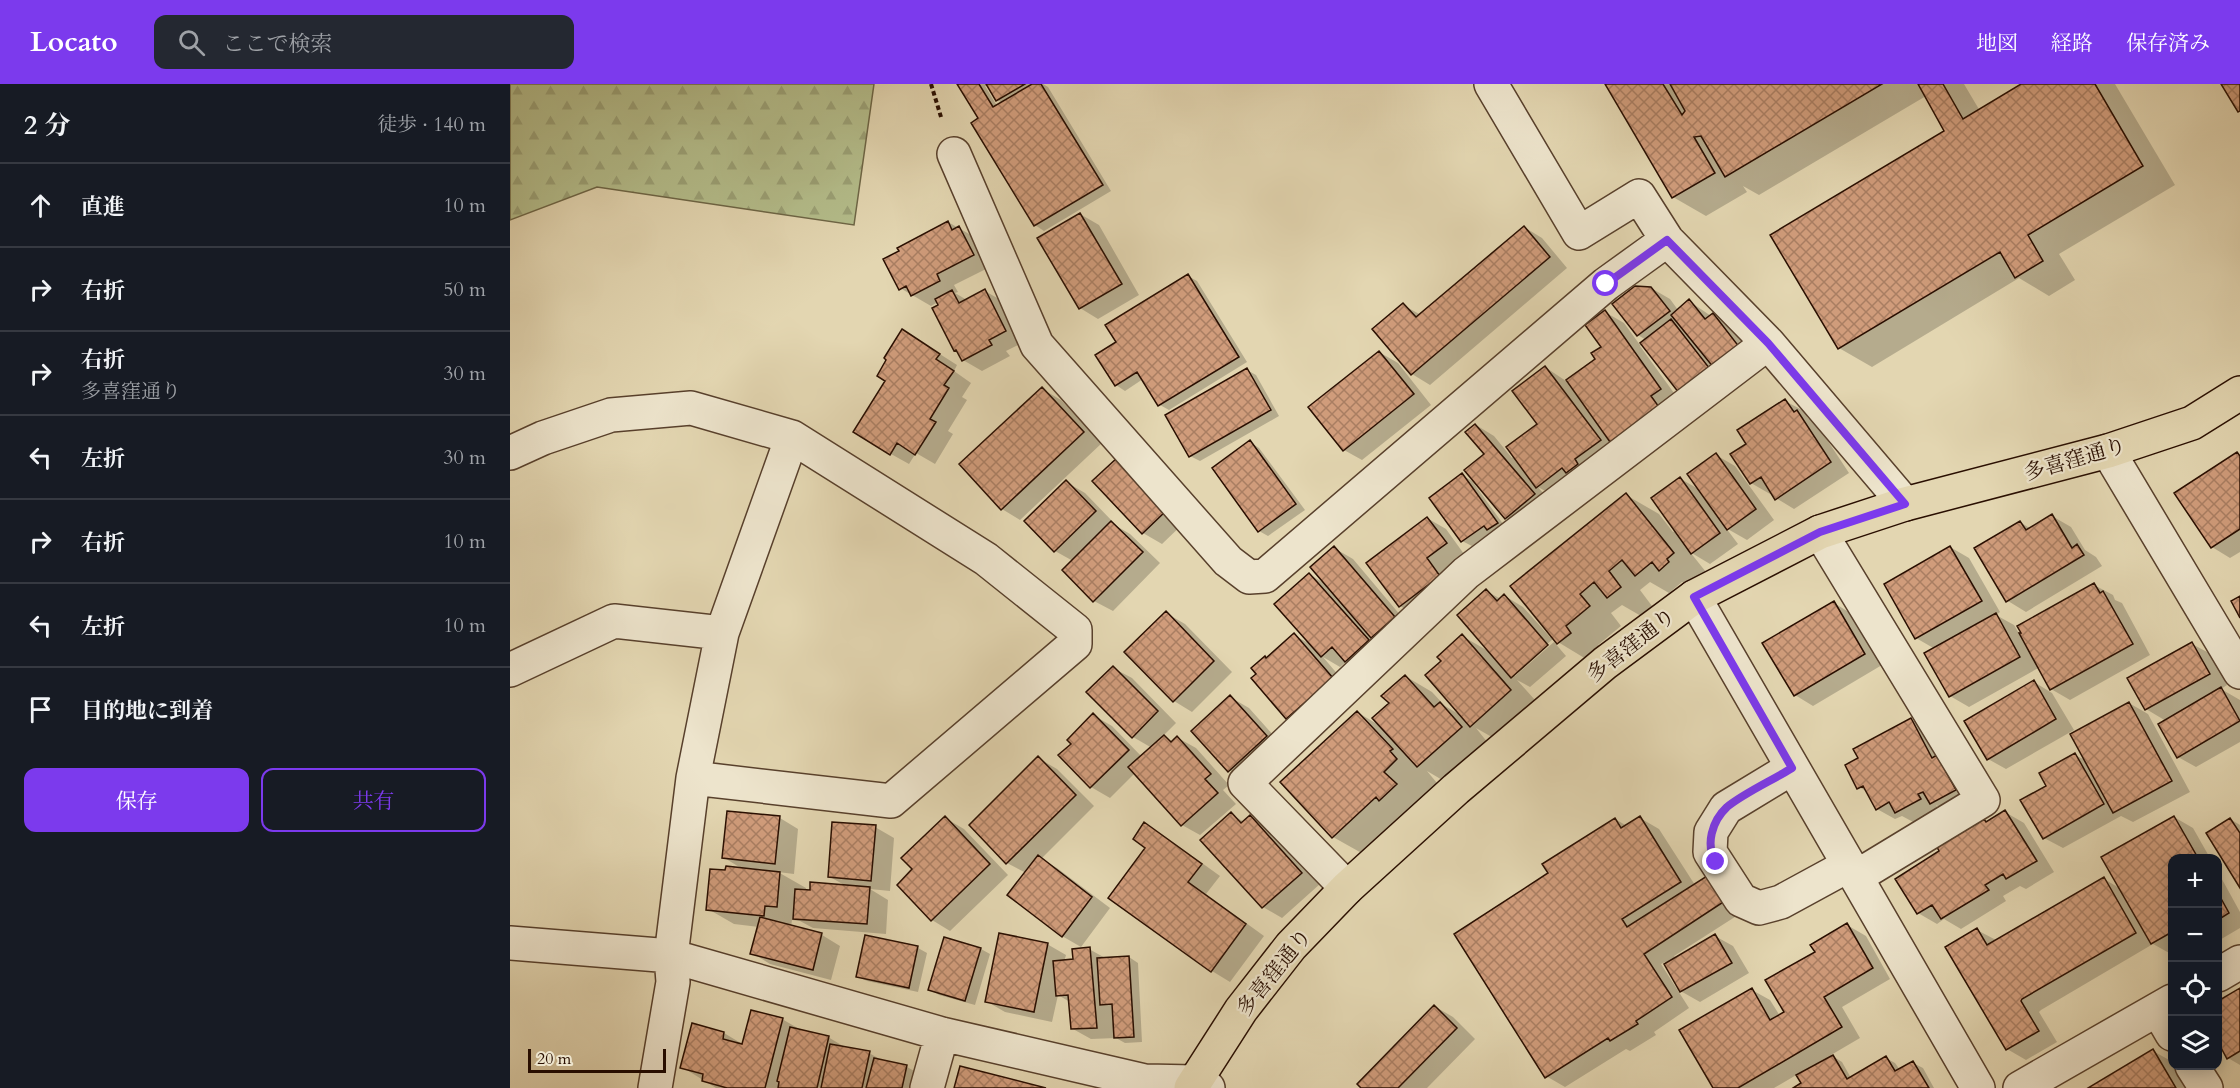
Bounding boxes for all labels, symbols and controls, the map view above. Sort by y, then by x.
search box [154,15,574,69]
text: Locato [30,23,118,61]
icon: search [175,26,208,59]
text: ここで検索 [223,29,333,59]
text: 地図 [1976,29,2018,58]
text: 経路 [2051,29,2093,58]
text: 保存済み [2126,29,2210,58]
text: 2 分 [24,108,70,143]
text: 徒歩 · 140 m [377,111,486,138]
icon: ahead [24,189,57,222]
text: 直進 [81,192,125,222]
text: 10 m [443,192,486,219]
route start [1592,270,1618,296]
icon: right [24,273,57,306]
text: 右折 [81,276,125,306]
text: 50 m [443,276,486,303]
text: 右折 [81,345,125,375]
icon: right [24,357,57,390]
text: 30 m [443,360,486,387]
text: 多喜窪通り [81,378,181,405]
street label: 多喜窪通り [2021,431,2130,488]
icon: left [24,441,57,474]
text: 左折 [81,444,125,474]
text: 30 m [443,444,486,471]
icon: right [24,525,57,558]
text: 右折 [81,528,125,558]
text: 10 m [443,528,486,555]
street label: 多喜窪通り [1581,602,1682,689]
icon: left [24,609,57,642]
text: 左折 [81,612,125,642]
text: 10 m [443,612,486,639]
icon: arrive [24,693,57,726]
text: 目的地に到着 [81,696,213,726]
button: 保存 [24,768,249,832]
button: 共有 [261,768,486,832]
route end [1702,848,1728,874]
map controls [2168,854,2222,1070]
button: + [2168,854,2222,908]
button: − [2168,908,2222,962]
street label: 多喜窪通り [1230,922,1319,1022]
button: locate [2168,962,2222,1016]
button: layers [2168,1016,2222,1070]
scale bar [528,1046,666,1074]
text: 20 m [537,1048,571,1070]

